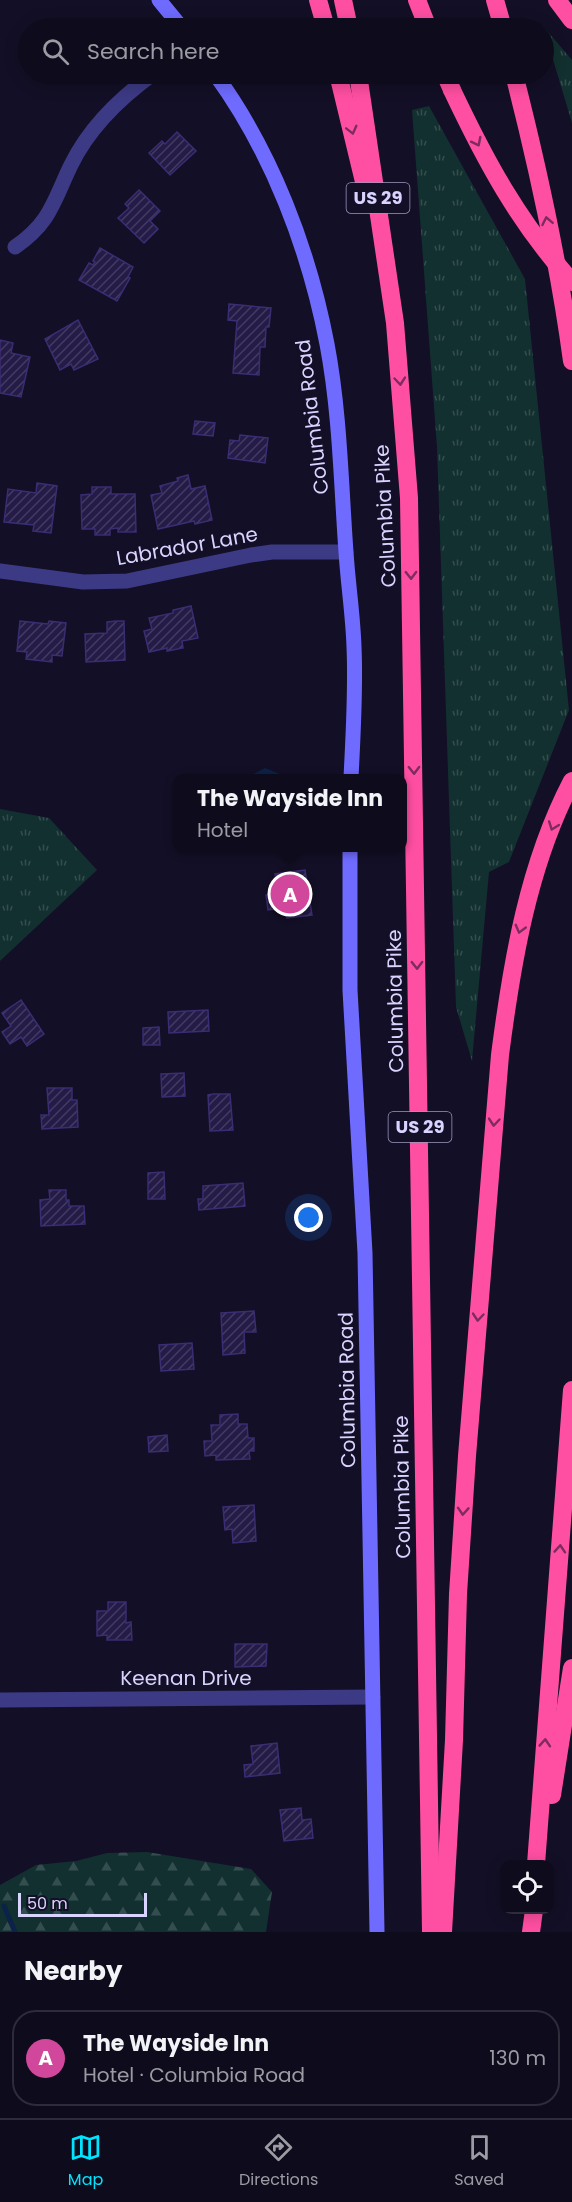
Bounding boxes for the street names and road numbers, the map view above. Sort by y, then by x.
road number: US 29 [346,183,410,213]
street label: Columbia Road [289,338,335,496]
street label: Columbia Pike [367,444,403,588]
street label: Labrador Lane [114,520,260,572]
street label: Columbia Pike [380,929,410,1073]
road number: US 29 [388,1112,452,1142]
street label: Columbia Road [332,1312,362,1468]
street label: Columbia Pike [387,1415,417,1559]
street label: Keenan Drive [120,1664,252,1692]

